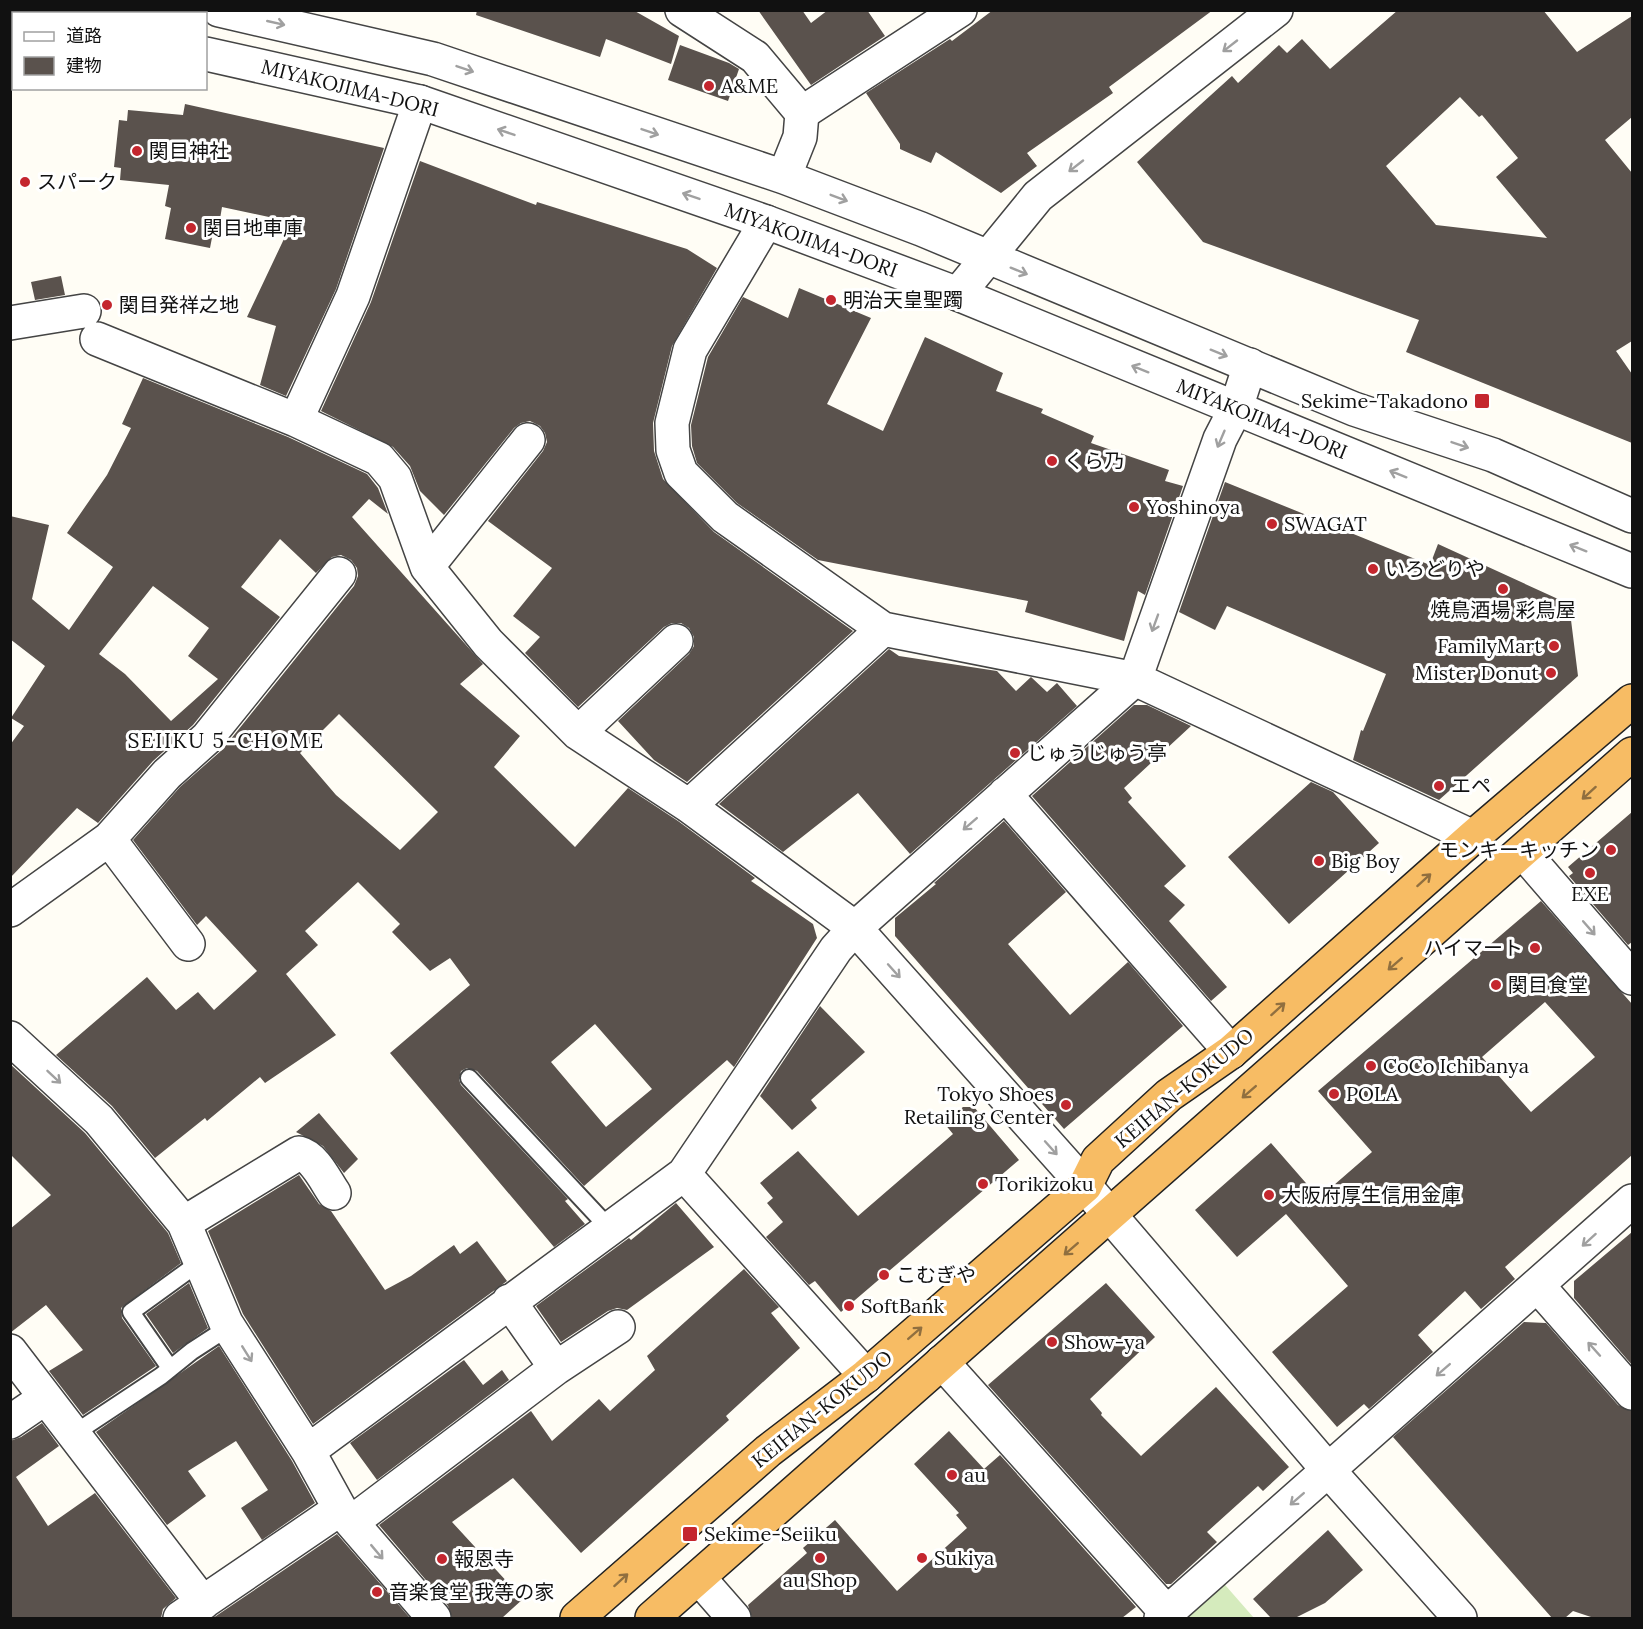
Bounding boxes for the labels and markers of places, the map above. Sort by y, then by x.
place label: A&ME [720,73,778,98]
marker: A&ME [702,79,716,93]
place label: 関目神社 [149,138,229,163]
marker: 関目神社 [130,144,144,158]
place label: スパーク [37,169,117,194]
marker: スパーク [18,175,32,189]
place label: 関目地車庫 [203,215,303,240]
marker: 関目地車庫 [184,221,198,235]
place label: 明治天皇聖躅 [843,287,963,312]
place label: 関目発祥之地 [119,292,239,317]
marker: 明治天皇聖躅 [824,293,838,307]
marker: 関目発祥之地 [100,298,114,312]
place label: Sekime-Takadono [1301,388,1468,413]
marker: Sekime-Takadono [1473,392,1491,410]
place label: くら乃 [1064,448,1124,473]
marker: くら乃 [1045,454,1059,468]
place label: Yoshinoya [1145,494,1240,519]
marker: Yoshinoya [1127,500,1141,514]
place label: SWAGAT [1284,511,1367,536]
marker: SWAGAT [1265,517,1279,531]
place label: いろどりや [1385,556,1485,581]
marker: いろどりや [1366,562,1380,576]
marker: 焼鳥酒場 彩鳥屋 [1496,582,1510,596]
place label: 焼鳥酒場 彩鳥屋 [1430,597,1576,622]
place label: FamilyMart [1437,633,1542,658]
marker: FamilyMart [1547,639,1561,653]
place label: Mister Donut [1415,660,1539,685]
marker: Mister Donut [1544,666,1558,680]
place label: じゅうじゅう亭 [1027,740,1167,765]
marker: じゅうじゅう亭 [1008,746,1022,760]
place label: エペ [1451,773,1491,798]
marker: エペ [1432,779,1446,793]
place label: モンキーキッチン [1439,837,1599,862]
marker: モンキーキッチン [1604,843,1618,857]
place label: Big Boy [1331,848,1400,873]
marker: Big Boy [1312,854,1326,868]
marker: EXE [1583,866,1597,880]
place label: EXE [1571,881,1609,906]
place label: ハイマート [1423,935,1523,960]
marker: ハイマート [1528,941,1542,955]
place label: 関目食堂 [1508,972,1588,997]
marker: 関目食堂 [1489,978,1503,992]
place label: CoCo Ichibanya [1383,1053,1529,1078]
marker: CoCo Ichibanya [1364,1059,1378,1073]
place label: Tokyo Shoes Retailing Center [904,1081,1054,1129]
place label: POLA [1346,1081,1399,1106]
marker: POLA [1327,1087,1341,1101]
marker: Tokyo Shoes Retailing Center [1059,1098,1073,1112]
place label: Torikizoku [995,1171,1094,1196]
marker: Torikizoku [976,1177,990,1191]
place label: 大阪府厚生信用金庫 [1281,1182,1461,1207]
marker: 大阪府厚生信用金庫 [1262,1188,1276,1202]
place label: こむぎや [896,1262,976,1287]
marker: こむぎや [877,1268,891,1282]
place label: SoftBank [861,1293,945,1318]
marker: SoftBank [842,1299,856,1313]
place label: Show-ya [1064,1329,1145,1354]
marker: Show-ya [1045,1335,1059,1349]
place label: au [964,1462,986,1487]
marker: au [945,1468,959,1482]
place label: Sekime-Seiiku [704,1521,837,1546]
marker: Sekime-Seiiku [681,1525,699,1543]
place label: Sukiya [934,1545,994,1570]
place label: 報恩寺 [454,1546,514,1571]
marker: au Shop [813,1551,827,1565]
marker: Sukiya [915,1551,929,1565]
marker: 報恩寺 [435,1552,449,1566]
place label: au Shop [783,1567,857,1592]
place label: 音楽食堂 我等の家 [389,1579,554,1604]
marker: 音楽食堂 我等の家 [370,1585,384,1599]

